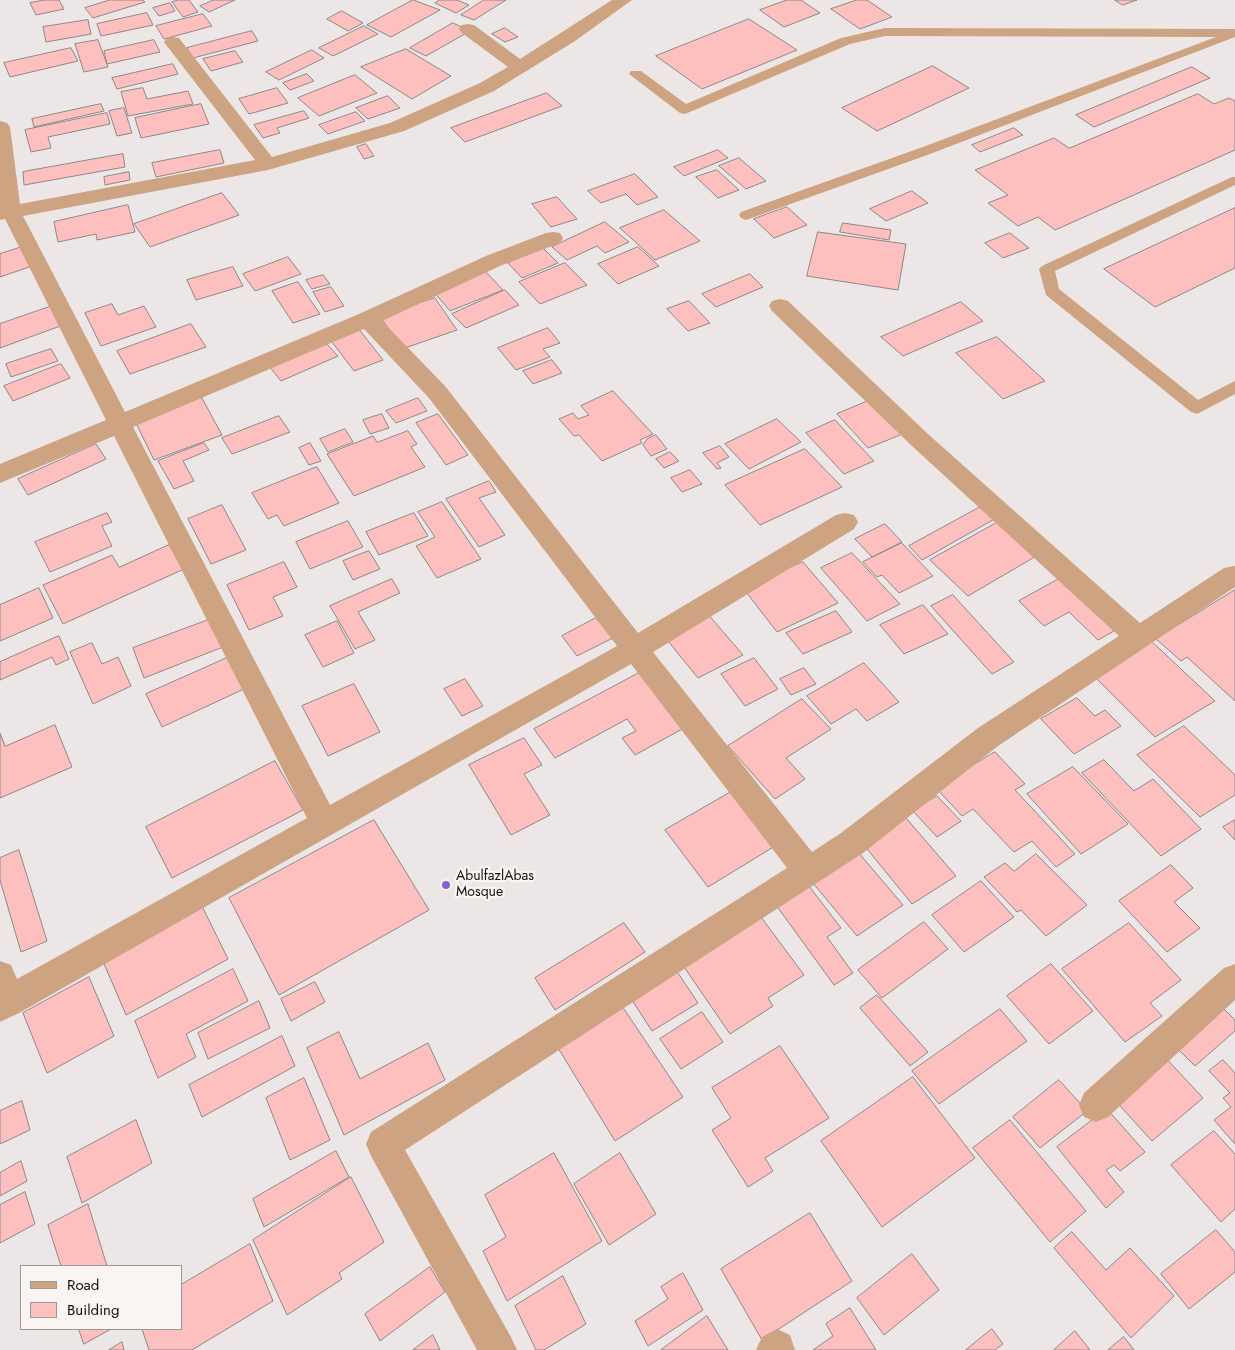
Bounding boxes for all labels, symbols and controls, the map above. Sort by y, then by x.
place label: AbulfazlAbas Mosque [456,869,534,902]
marker: AbulfazlAbas Mosque [440,879,452,891]
legend [20,1265,182,1330]
text: Road [67,1274,99,1296]
text: Building [67,1299,119,1321]

